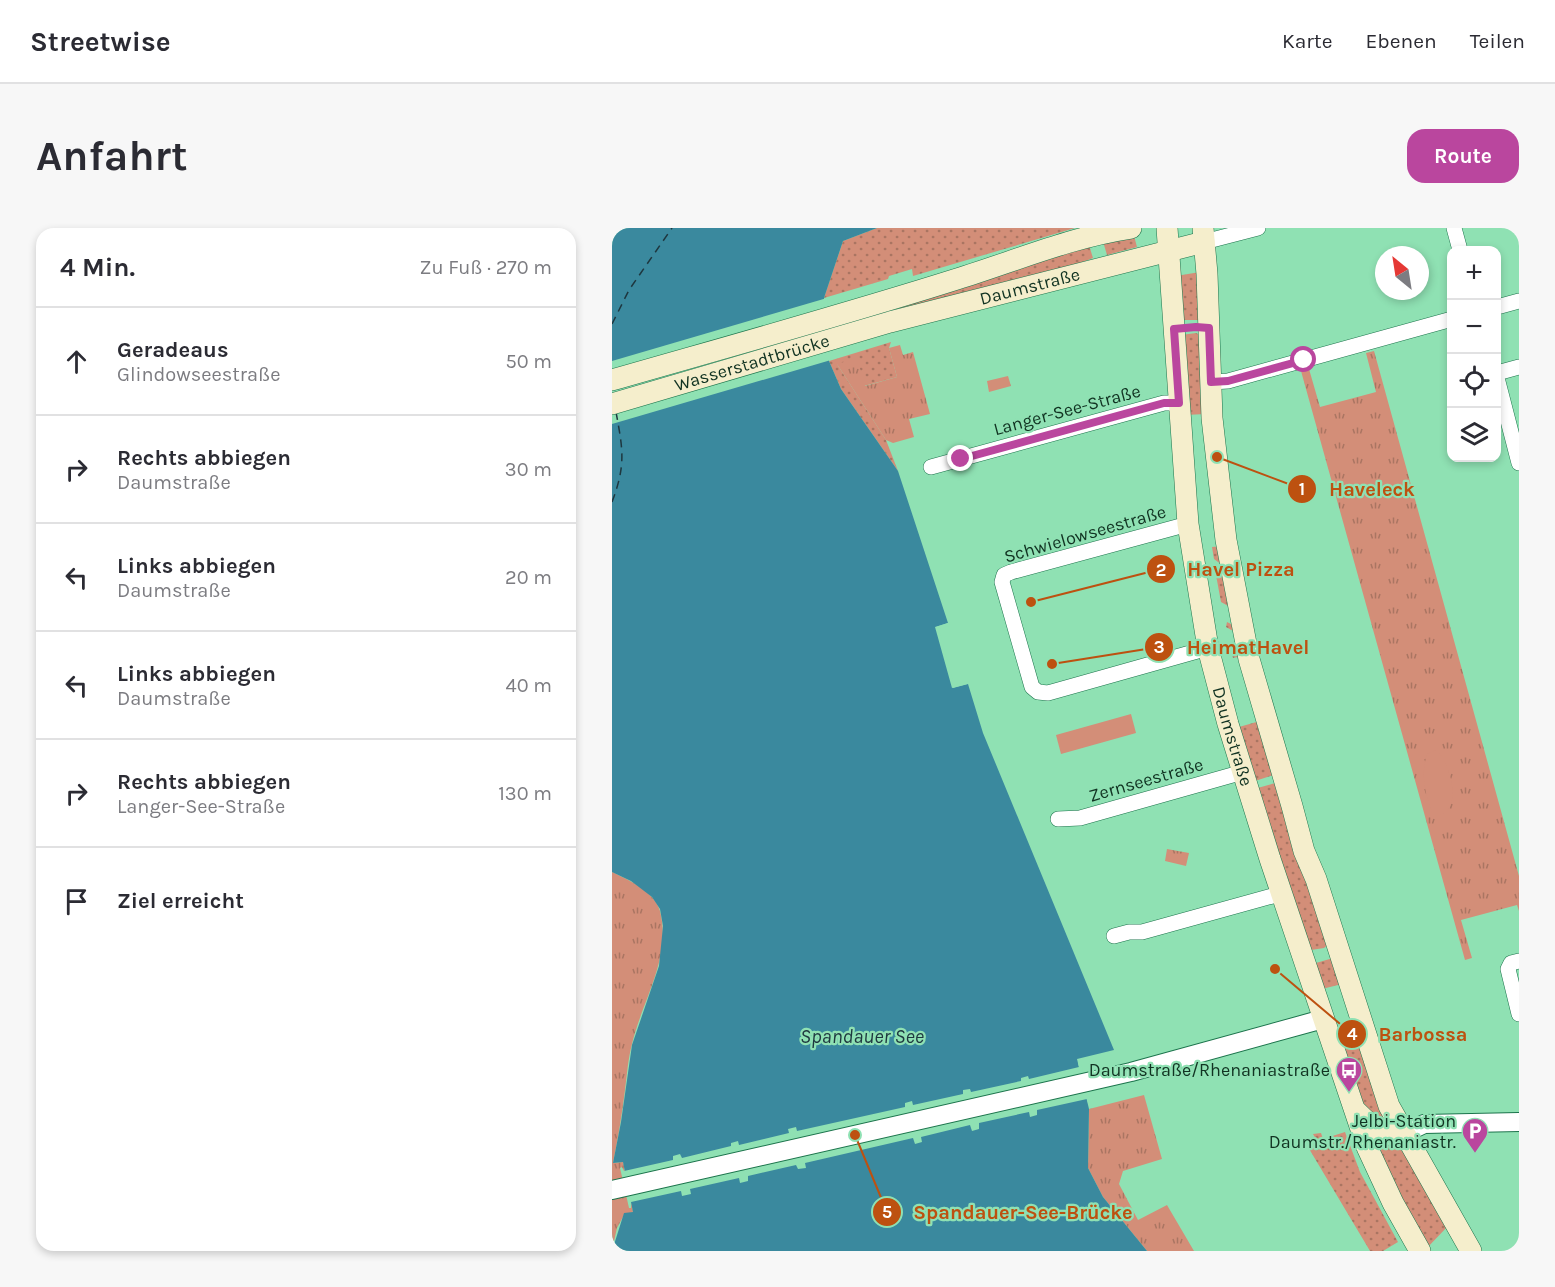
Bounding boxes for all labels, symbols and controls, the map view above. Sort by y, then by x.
text: Streetwise [30,25,171,58]
text: Karte [1282,29,1333,53]
text: Ebenen [1366,29,1437,53]
text: Teilen [1470,29,1525,53]
button: Route [1407,129,1519,183]
text: Anfahrt [36,131,188,181]
north arrow [1375,246,1429,300]
map controls [1447,246,1501,462]
button: + [1447,246,1501,300]
text: 4 Min. [60,252,135,283]
text: Zu Fuß · 270 m [420,256,552,279]
street label: Daumstraße [977,263,1082,310]
button: − [1447,300,1501,354]
street label: Wasserstadtbrücke [672,329,832,396]
text: Geradeaus [117,337,229,363]
icon: ahead [60,345,93,378]
route start [1290,346,1316,372]
text: 50 m [505,350,552,373]
button: locate [1447,354,1501,408]
text: Glindowseestraße [117,363,281,386]
street label: Langer-See-Straße [991,380,1143,440]
button: layers [1447,408,1501,462]
text: Rechts abbiegen [117,445,291,471]
route end [947,445,973,471]
icon: right [60,453,93,486]
text: 30 m [505,458,552,481]
callout: Haveleck [1287,470,1427,508]
text: Daumstraße [117,471,231,494]
text: 1 [1299,478,1305,500]
text: Haveleck [1329,478,1415,501]
street label: Schwielowseestraße [1001,500,1169,568]
callout: Havel Pizza [1146,550,1307,588]
text: Links abbiegen [117,553,276,579]
text: Havel Pizza [1187,558,1295,581]
text: 2 [1156,559,1166,581]
icon: left [60,561,93,594]
text: 20 m [505,566,552,589]
text: Daumstraße [117,579,231,602]
callout: HeimatHavel [1144,628,1321,666]
text: 3 [1153,636,1165,658]
text: HeimatHavel [1187,636,1309,659]
text: Links abbiegen [117,661,276,687]
icon: left [60,669,93,702]
text: 40 m [506,674,552,697]
street label: Daumstraße [1208,684,1258,789]
text: Daumstraße [117,687,231,710]
street label: Zernseestraße [1086,753,1206,807]
text: Rechts abbiegen [117,769,291,795]
icon: right [60,777,93,810]
text: 130 m [498,782,552,805]
text: Langer-See-Straße [117,795,285,818]
icon: arrive [60,885,93,918]
text: Ziel erreicht [117,888,244,914]
callout: Barbossa [1337,1015,1480,1053]
text: 4 [1347,1023,1358,1045]
text: Barbossa [1379,1023,1467,1046]
water label: Spandauer See [800,1025,924,1048]
bus stop icon: Daumstraße/Rhenaniastraße [1334,1055,1364,1093]
place label: Daumstraße/Rhenaniastraße [1089,1059,1330,1081]
place label: Jelbi-Station Daumstr./Rhenaniastr. [1269,1110,1456,1153]
parking icon: Jelbi-Station Daumstr./Rhenaniastr. [1460,1116,1490,1154]
callout: Spandauer-See-Brücke [872,1193,1145,1231]
text: 5 [882,1201,892,1223]
text: Spandauer-See-Brücke [913,1201,1133,1224]

